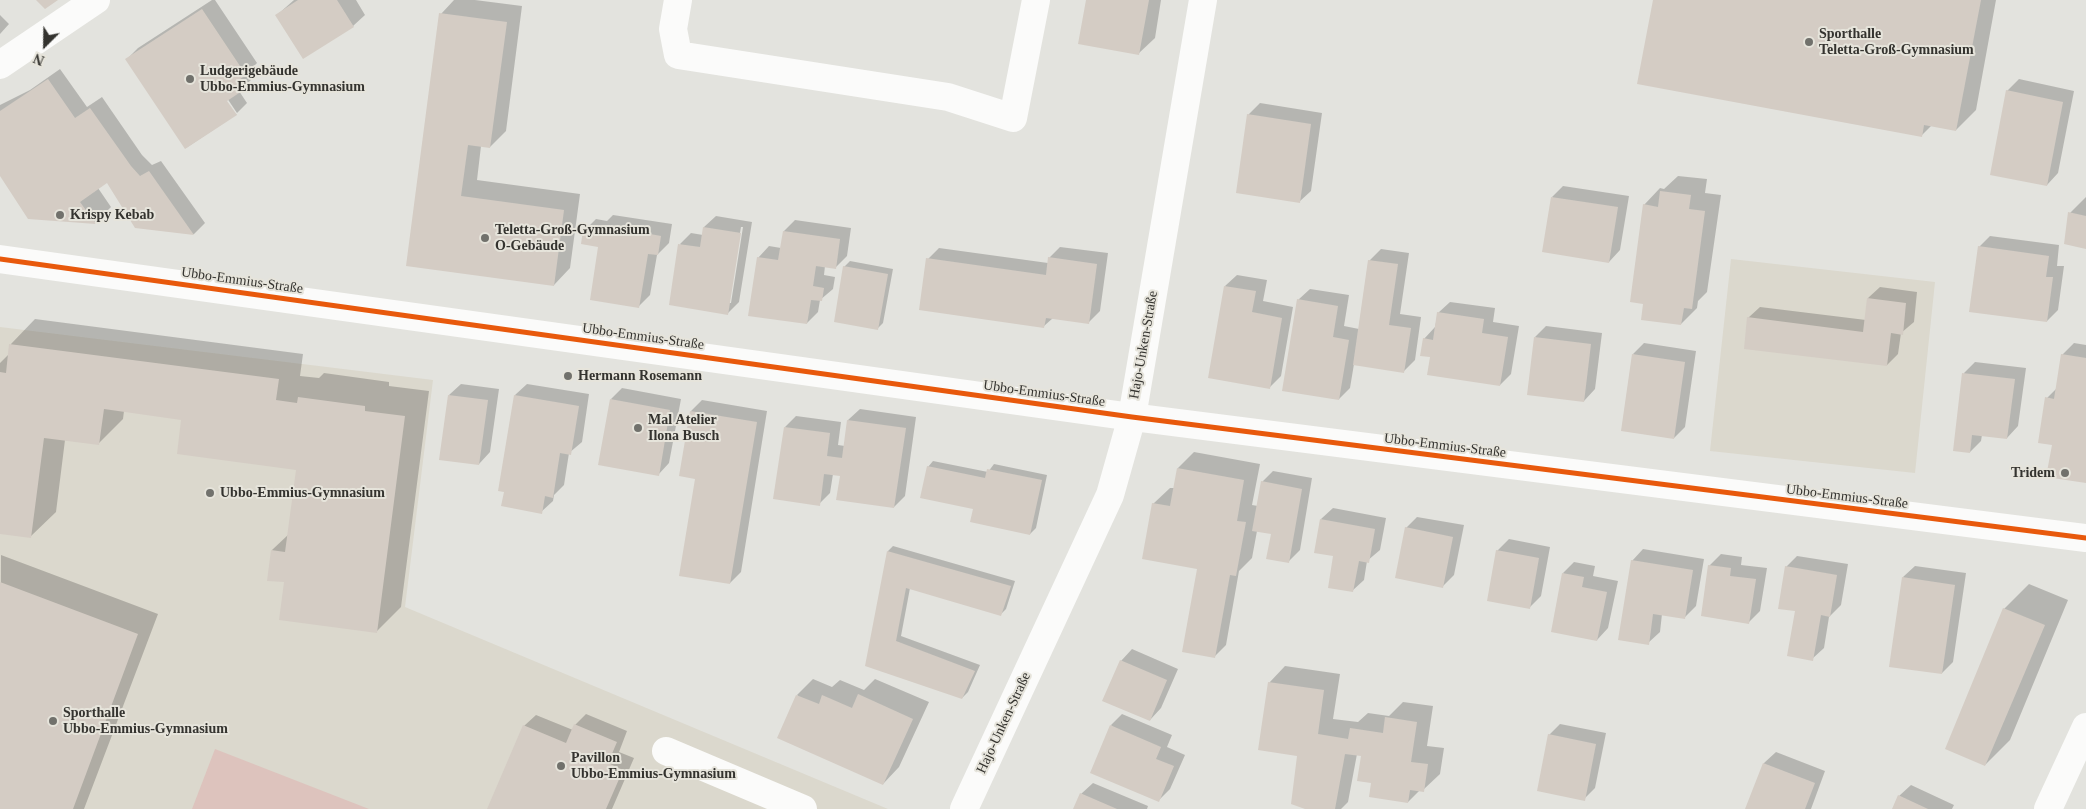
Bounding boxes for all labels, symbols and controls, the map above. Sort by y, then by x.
north arrow [20,20,70,70]
place label: Sporthalle Teletta-Groß-Gymnasium [1819,26,1974,58]
marker: Sporthalle Teletta-Groß-Gymnasium [1803,36,1815,48]
text: N [31,50,47,68]
place label: Ludgerigebäude Ubbo-Emmius-Gymnasium [200,63,365,95]
marker: Ludgerigebäude Ubbo-Emmius-Gymnasium [184,73,196,85]
place label: Krispy Kebab [70,207,154,223]
marker: Krispy Kebab [54,209,66,221]
place label: Teletta-Groß-Gymnasium O-Gebäude [495,222,650,254]
marker: Teletta-Groß-Gymnasium O-Gebäude [479,232,491,244]
street label: Ubbo-Emmius-Straße [180,264,304,298]
street label: Hajo-Unken-Straße [1126,290,1162,400]
street label: Ubbo-Emmius-Straße [581,320,705,354]
place label: Hermann Rosemann [578,368,702,384]
marker: Hermann Rosemann [562,370,574,382]
street label: Ubbo-Emmius-Straße [982,377,1106,411]
place label: Mal Atelier Ilona Busch [648,412,719,444]
marker: Mal Atelier Ilona Busch [632,422,644,434]
street label: Ubbo-Emmius-Straße [1383,430,1507,462]
place label: Tridem [2011,465,2055,481]
marker: Tridem [2059,467,2071,479]
street label: Ubbo-Emmius-Straße [1785,481,1909,513]
place label: Ubbo-Emmius-Gymnasium [220,485,385,501]
marker: Ubbo-Emmius-Gymnasium [204,487,216,499]
street label: Hajo-Unken-Straße [973,670,1035,776]
place label: Sporthalle Ubbo-Emmius-Gymnasium [63,705,228,738]
marker: Sporthalle Ubbo-Emmius-Gymnasium [47,715,59,727]
place label: Pavillon Ubbo-Emmius-Gymnasium [571,750,736,782]
marker: Pavillon Ubbo-Emmius-Gymnasium [555,760,567,772]

